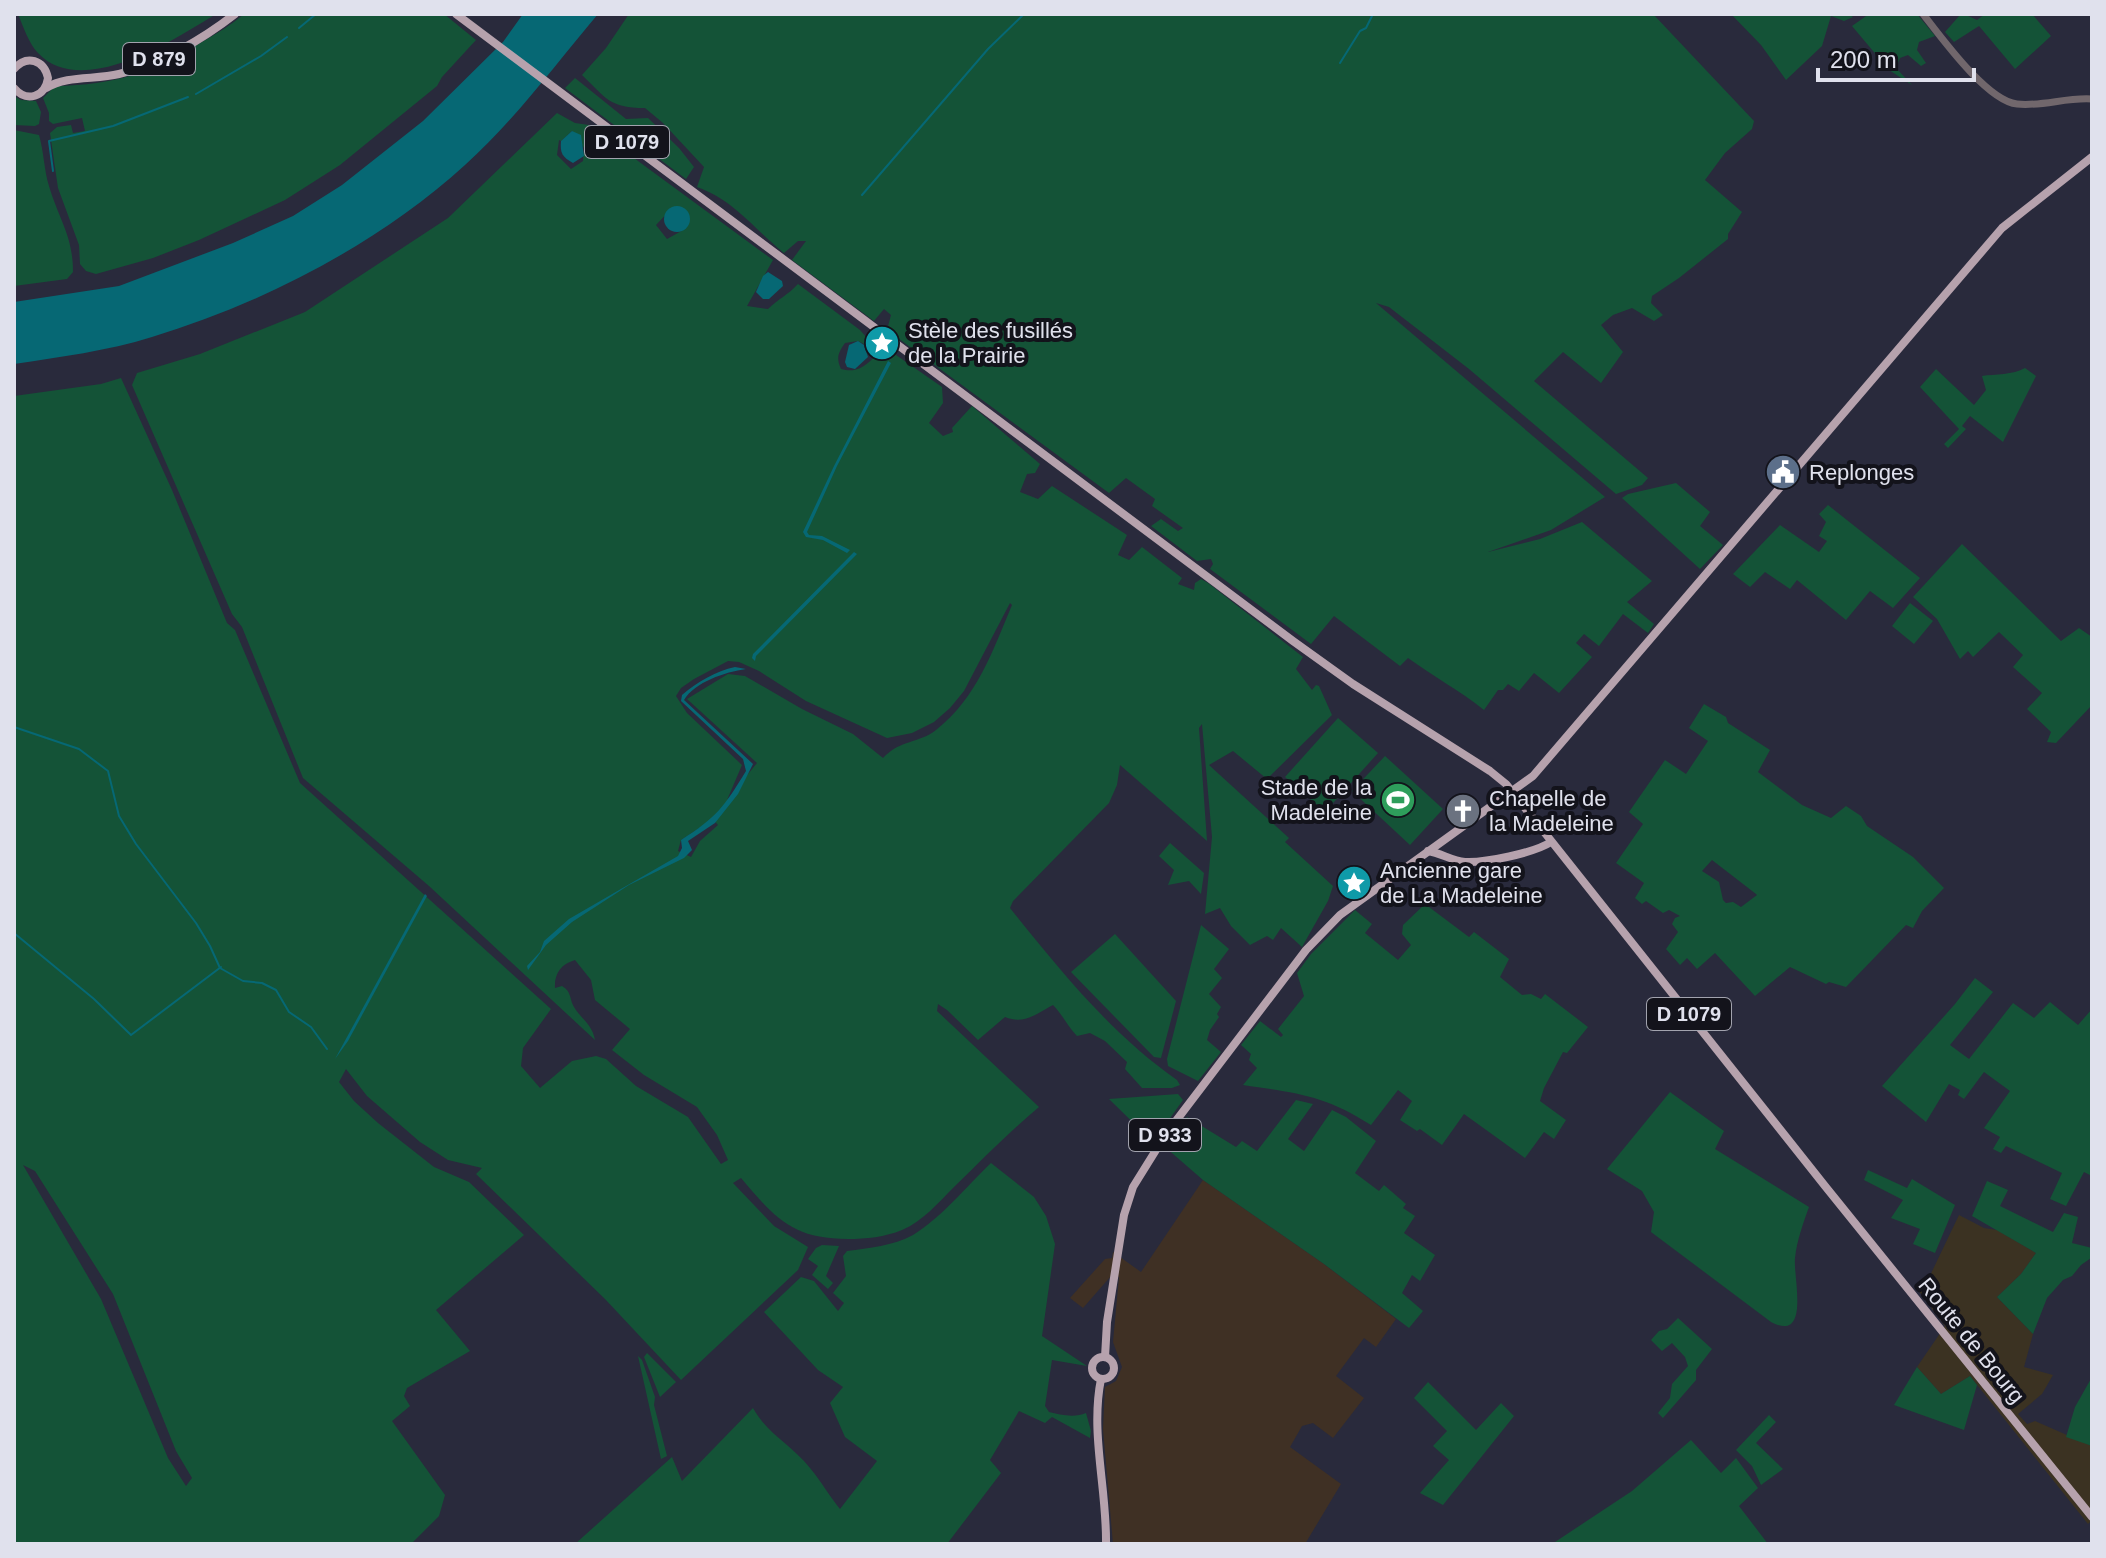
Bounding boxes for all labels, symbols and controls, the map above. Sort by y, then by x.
scale bar [1818,32,1974,82]
road number: D 879 [123,43,195,75]
text: 200 m [1830,46,1897,73]
road number: D 1079 [585,126,669,158]
place label: Stèle des fusillés de la Prairie [908,318,1073,368]
place icon: Stèle des fusillés de la Prairie [863,324,901,362]
public building icon: Replonges [1764,453,1802,491]
place label: Replonges [1809,460,1914,485]
place label: Stade de la Madeleine [1261,775,1373,825]
sports icon: Stade de la Madeleine [1379,781,1417,819]
place label: Chapelle de la Madeleine [1489,786,1614,836]
church icon: Chapelle de la Madeleine [1444,792,1482,830]
place label: Ancienne gare de La Madeleine [1380,858,1543,908]
place icon: Ancienne gare de La Madeleine [1335,864,1373,902]
road number: D 1079 [1647,998,1731,1030]
road number: D 933 [1129,1119,1201,1151]
street label: Route de Bourg [1913,1273,2030,1408]

